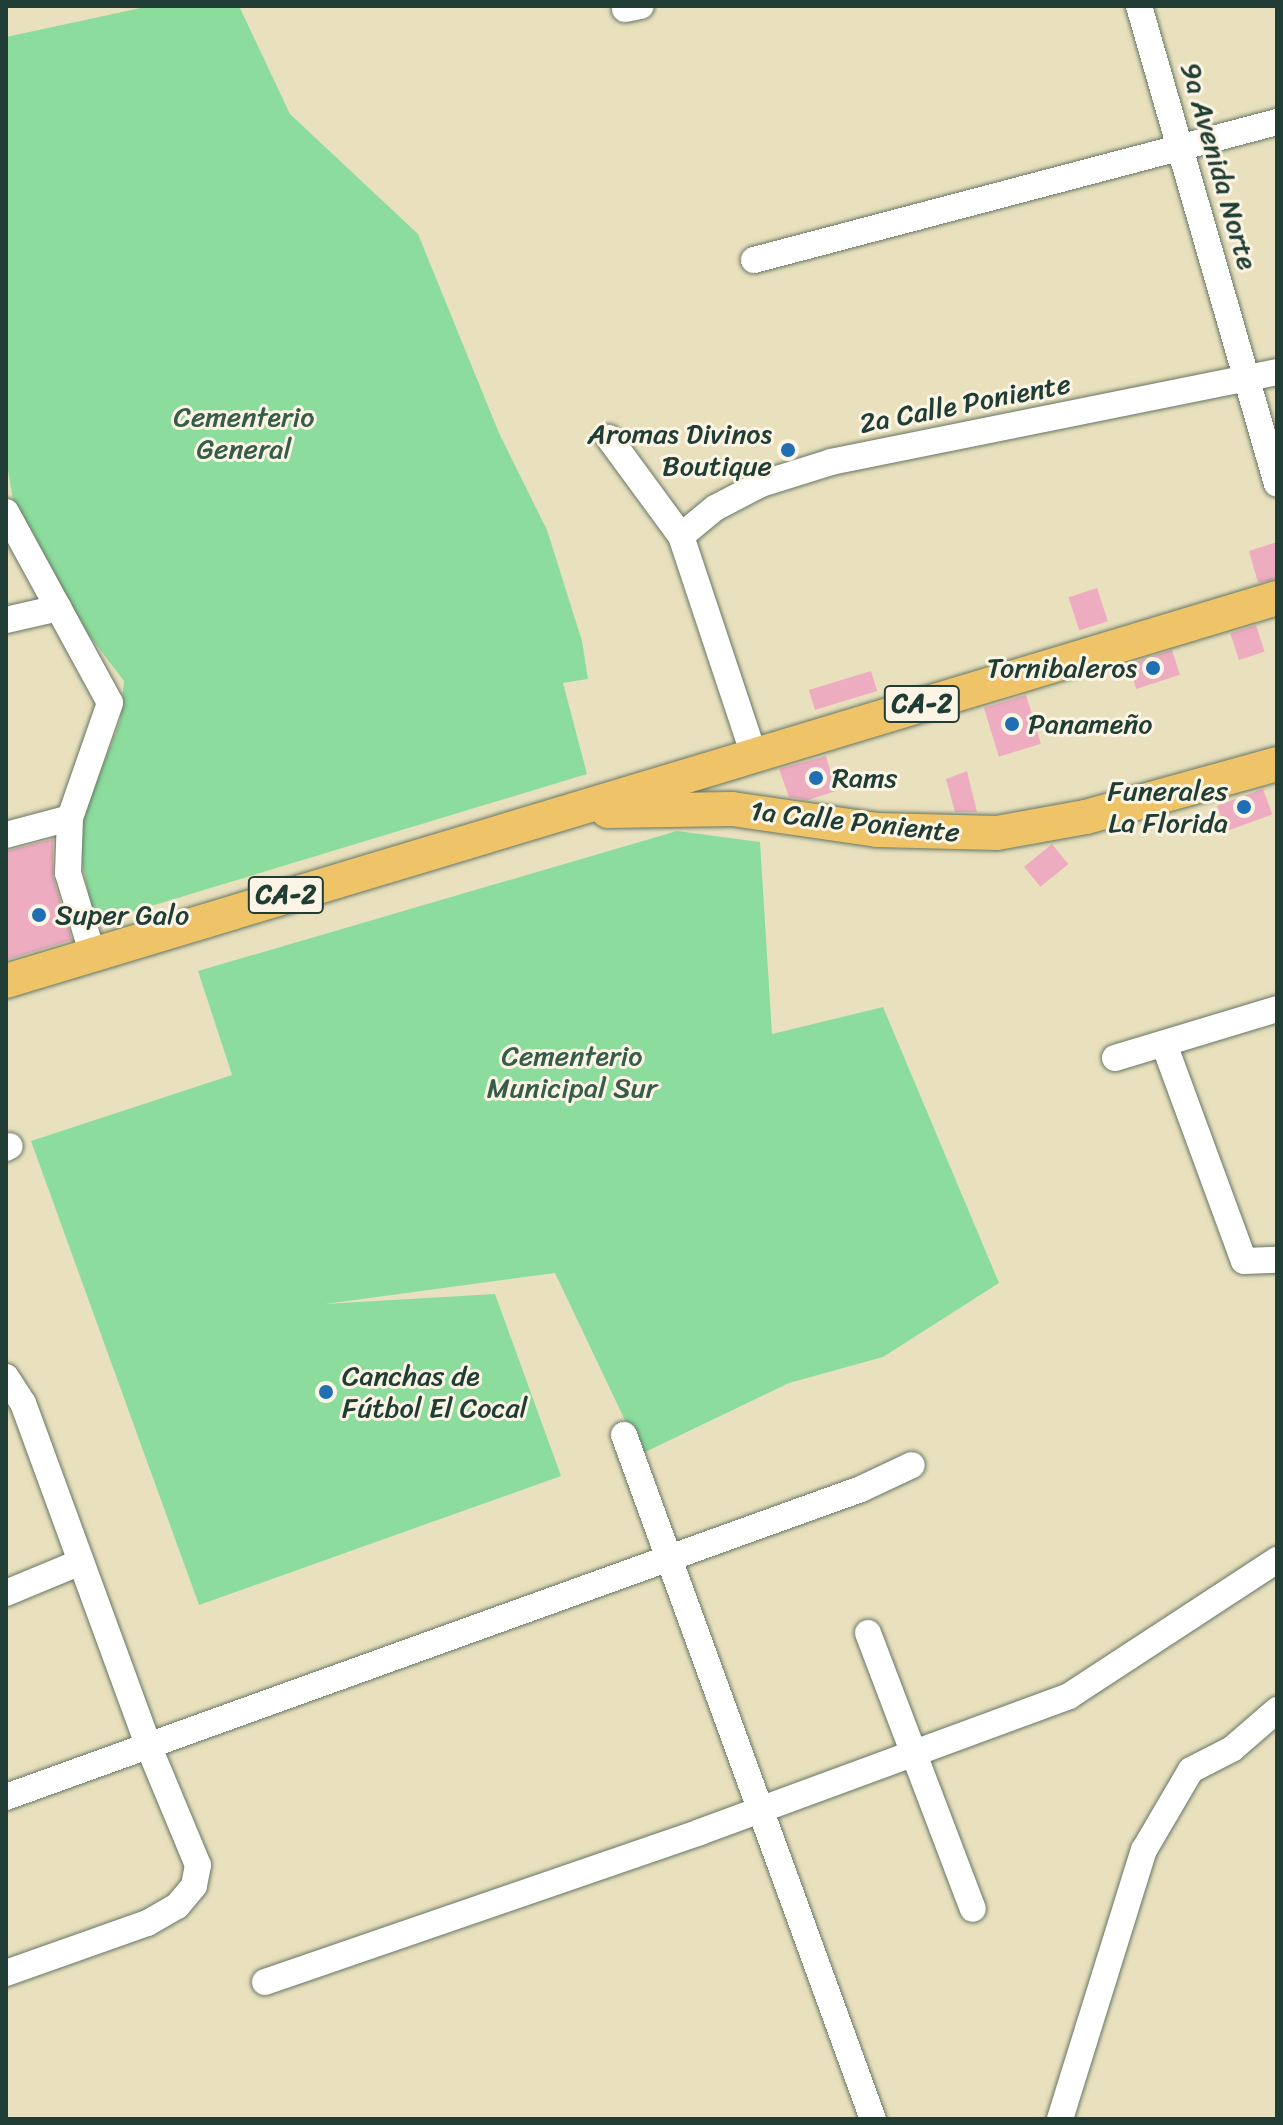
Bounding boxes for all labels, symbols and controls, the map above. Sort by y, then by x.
street label: 9a Avenida Norte [1173,58,1265,274]
street label: 2a Calle Poniente [856,367,1074,441]
park label: Cementerio General [173,400,315,466]
place label: Aromas Divinos Boutique [588,417,772,483]
marker: Aromas Divinos Boutique [779,441,797,459]
place label: Tornibaleros [987,651,1137,685]
marker: Tornibaleros [1144,659,1162,677]
road number: CA-2 [882,682,962,726]
place label: Panameño [1028,707,1153,741]
marker: Panameño [1003,715,1021,733]
place label: Rams [832,761,897,795]
marker: Rams [807,769,825,787]
place label: Funerales La Florida [1107,774,1228,840]
street label: 1a Calle Poniente [748,794,962,850]
marker: Funerales La Florida [1235,798,1253,816]
road number: CA-2 [246,873,326,917]
place label: Super Galo [55,898,189,932]
marker: Super Galo [30,906,48,924]
park label: Cementerio Municipal Sur [487,1039,657,1105]
place label: Canchas de Fútbol El Cocal [342,1359,527,1425]
marker: Canchas de Fútbol El Cocal [317,1383,335,1401]

